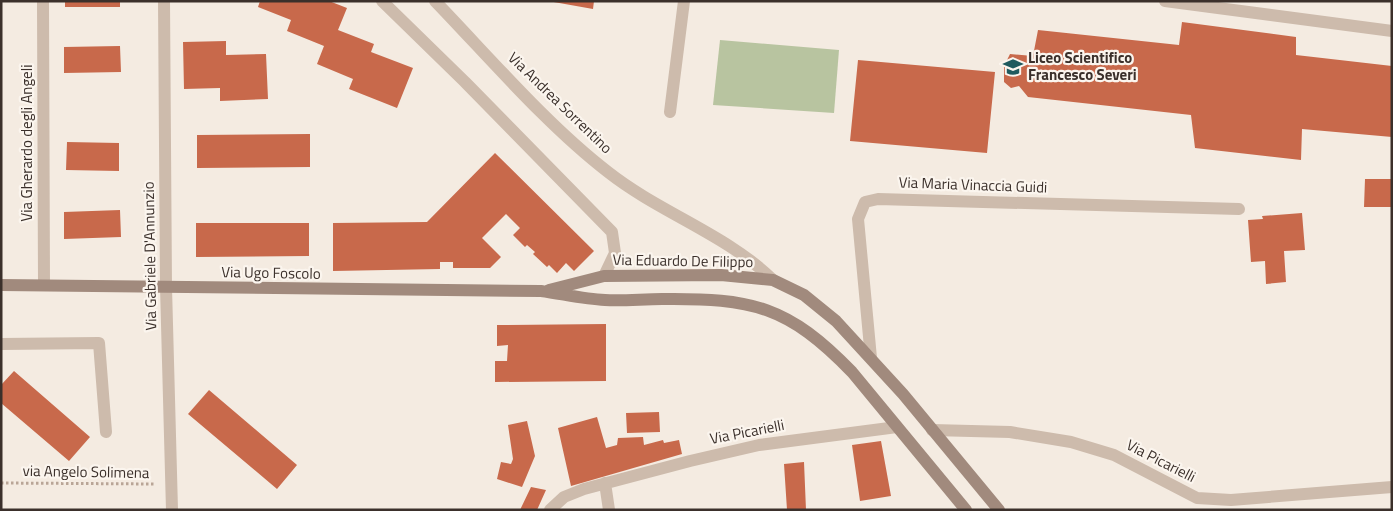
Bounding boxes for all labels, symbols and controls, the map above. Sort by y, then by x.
place label: Liceo Scientifico Francesco Severi [1028,46,1137,86]
street label: Via Andrea Sorrentino [503,47,618,159]
school or university icon: Liceo Scientifico Francesco Severi [1002,56,1024,78]
street label: Via Gherardo degli Angeli [15,65,38,221]
street label: Via Maria Vinaccia Guidi [898,170,1048,199]
street label: Via Gabriele D'Annunzio [137,181,162,331]
street label: Via Eduardo De Filippo [612,248,754,273]
street label: Via Ugo Foscolo [221,260,321,285]
street label: Via Picarielli [708,413,786,450]
street label: Via Picarielli [1122,433,1200,488]
street label: via Angelo Solimena [22,459,150,484]

